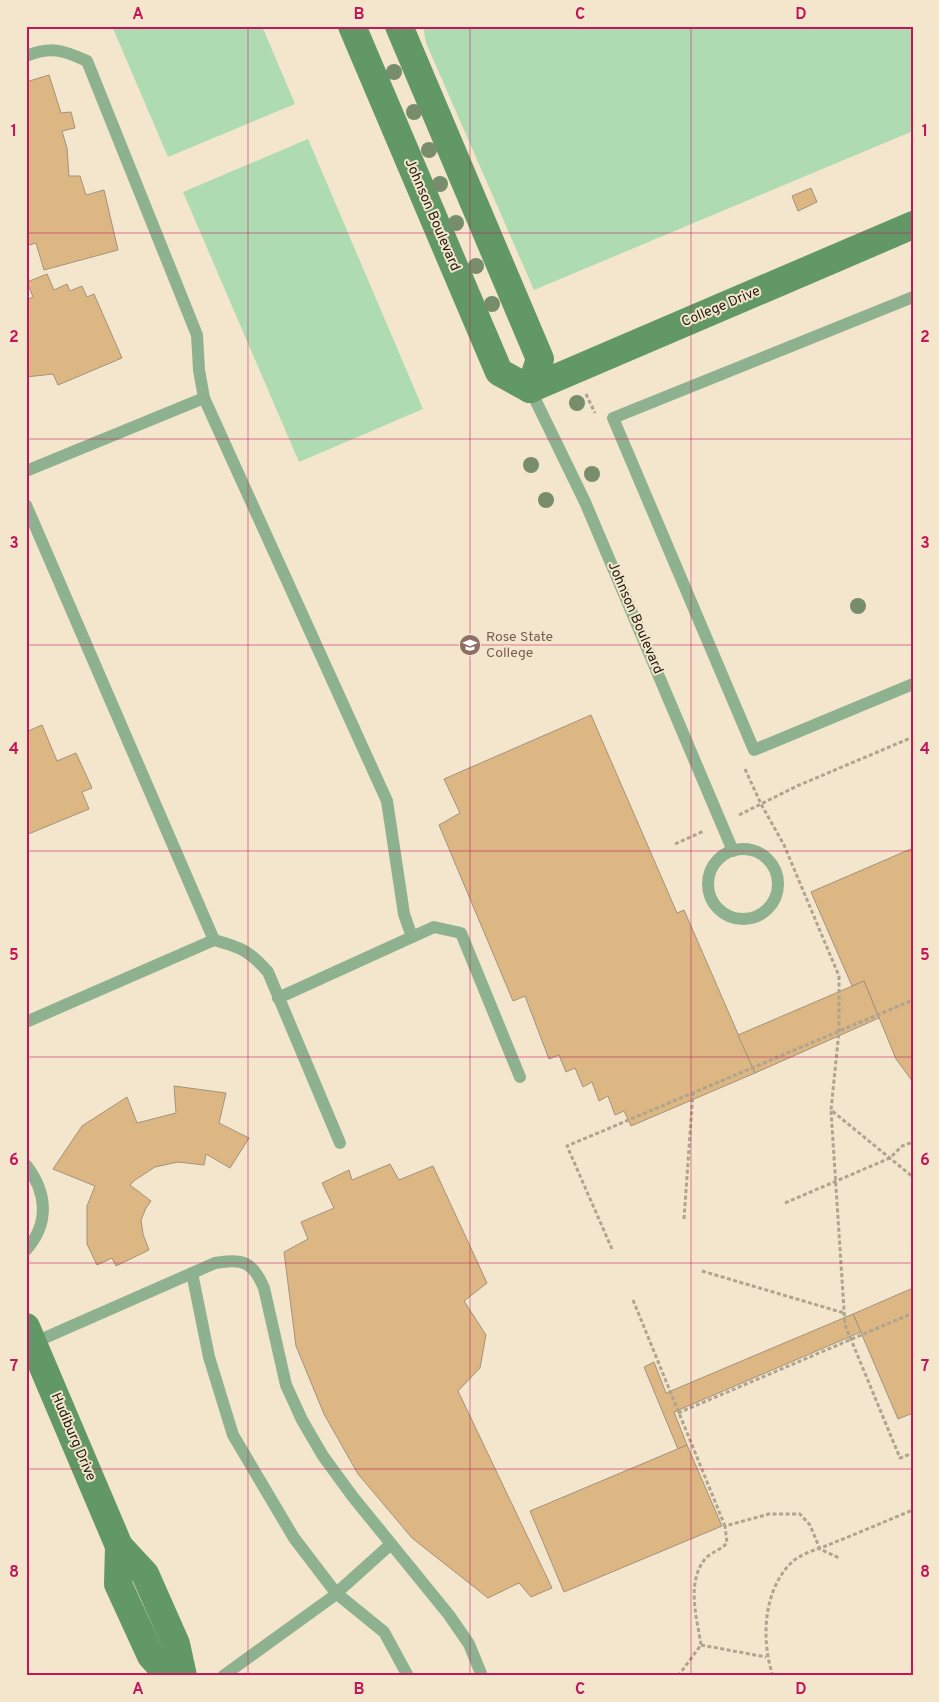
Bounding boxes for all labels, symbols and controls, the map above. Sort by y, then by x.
text: A [132,5,144,25]
text: B [353,5,365,25]
text: C [575,5,585,25]
text: D [795,5,807,25]
text: 1 [11,122,17,142]
text: 1 [922,122,928,142]
street label: Johnson Boulevard [401,156,463,274]
street label: College Drive [679,283,763,331]
text: 2 [9,328,19,348]
text: 2 [920,328,930,348]
text: 3 [9,534,19,554]
text: 3 [920,534,930,554]
street label: Johnson Boulevard [604,559,666,677]
place label: Rose State College [486,629,553,662]
school or university icon: Rose State College [458,633,482,657]
text: 4 [9,740,19,760]
text: 4 [920,740,930,760]
text: 5 [9,946,19,966]
text: 5 [920,946,930,966]
text: 6 [9,1151,19,1171]
text: 6 [920,1151,930,1171]
text: 7 [10,1357,18,1377]
text: 7 [921,1357,929,1377]
street label: Hudiburg Drive [47,1390,99,1484]
text: 8 [9,1563,19,1583]
text: 8 [920,1563,930,1583]
text: A [132,1680,144,1700]
text: B [353,1680,365,1700]
text: C [575,1680,585,1700]
text: D [795,1680,807,1700]

